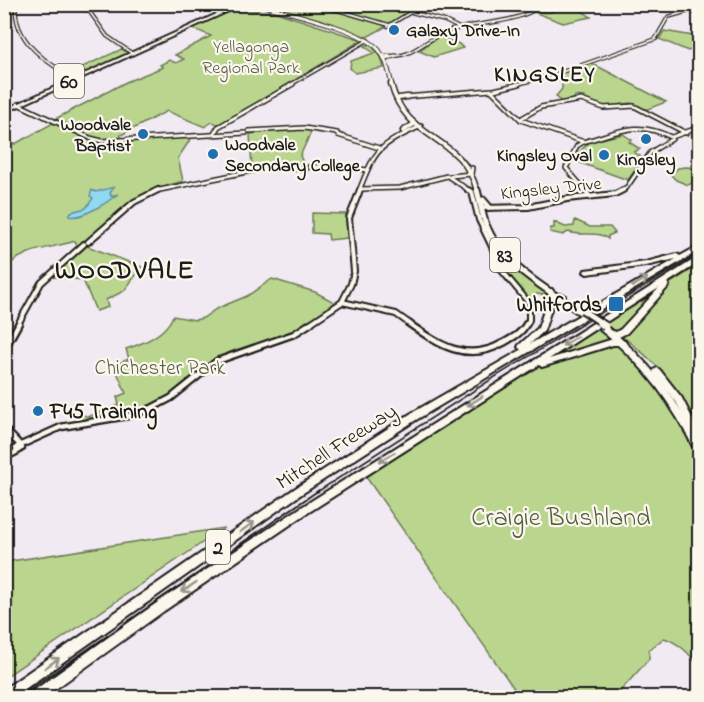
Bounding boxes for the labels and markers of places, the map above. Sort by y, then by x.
place label: Galaxy Drive-In [406,19,520,46]
marker: Galaxy Drive-In [387,23,401,37]
place label: Woodvale Baptist [60,113,132,160]
marker: Woodvale Baptist [136,127,150,141]
marker: Kingsley [639,132,653,146]
place label: Woodvale Secondary College [225,133,361,181]
place label: Kingsley Oval [497,144,592,171]
marker: Woodvale Secondary College [206,147,220,161]
marker: Kingsley Oval [597,148,611,162]
place label: Kingsley [616,148,676,175]
place label: Whitfords [517,291,602,321]
marker: Whitfords [607,295,625,313]
place label: F45 Training [49,398,157,430]
marker: F45 Training [31,404,45,418]

